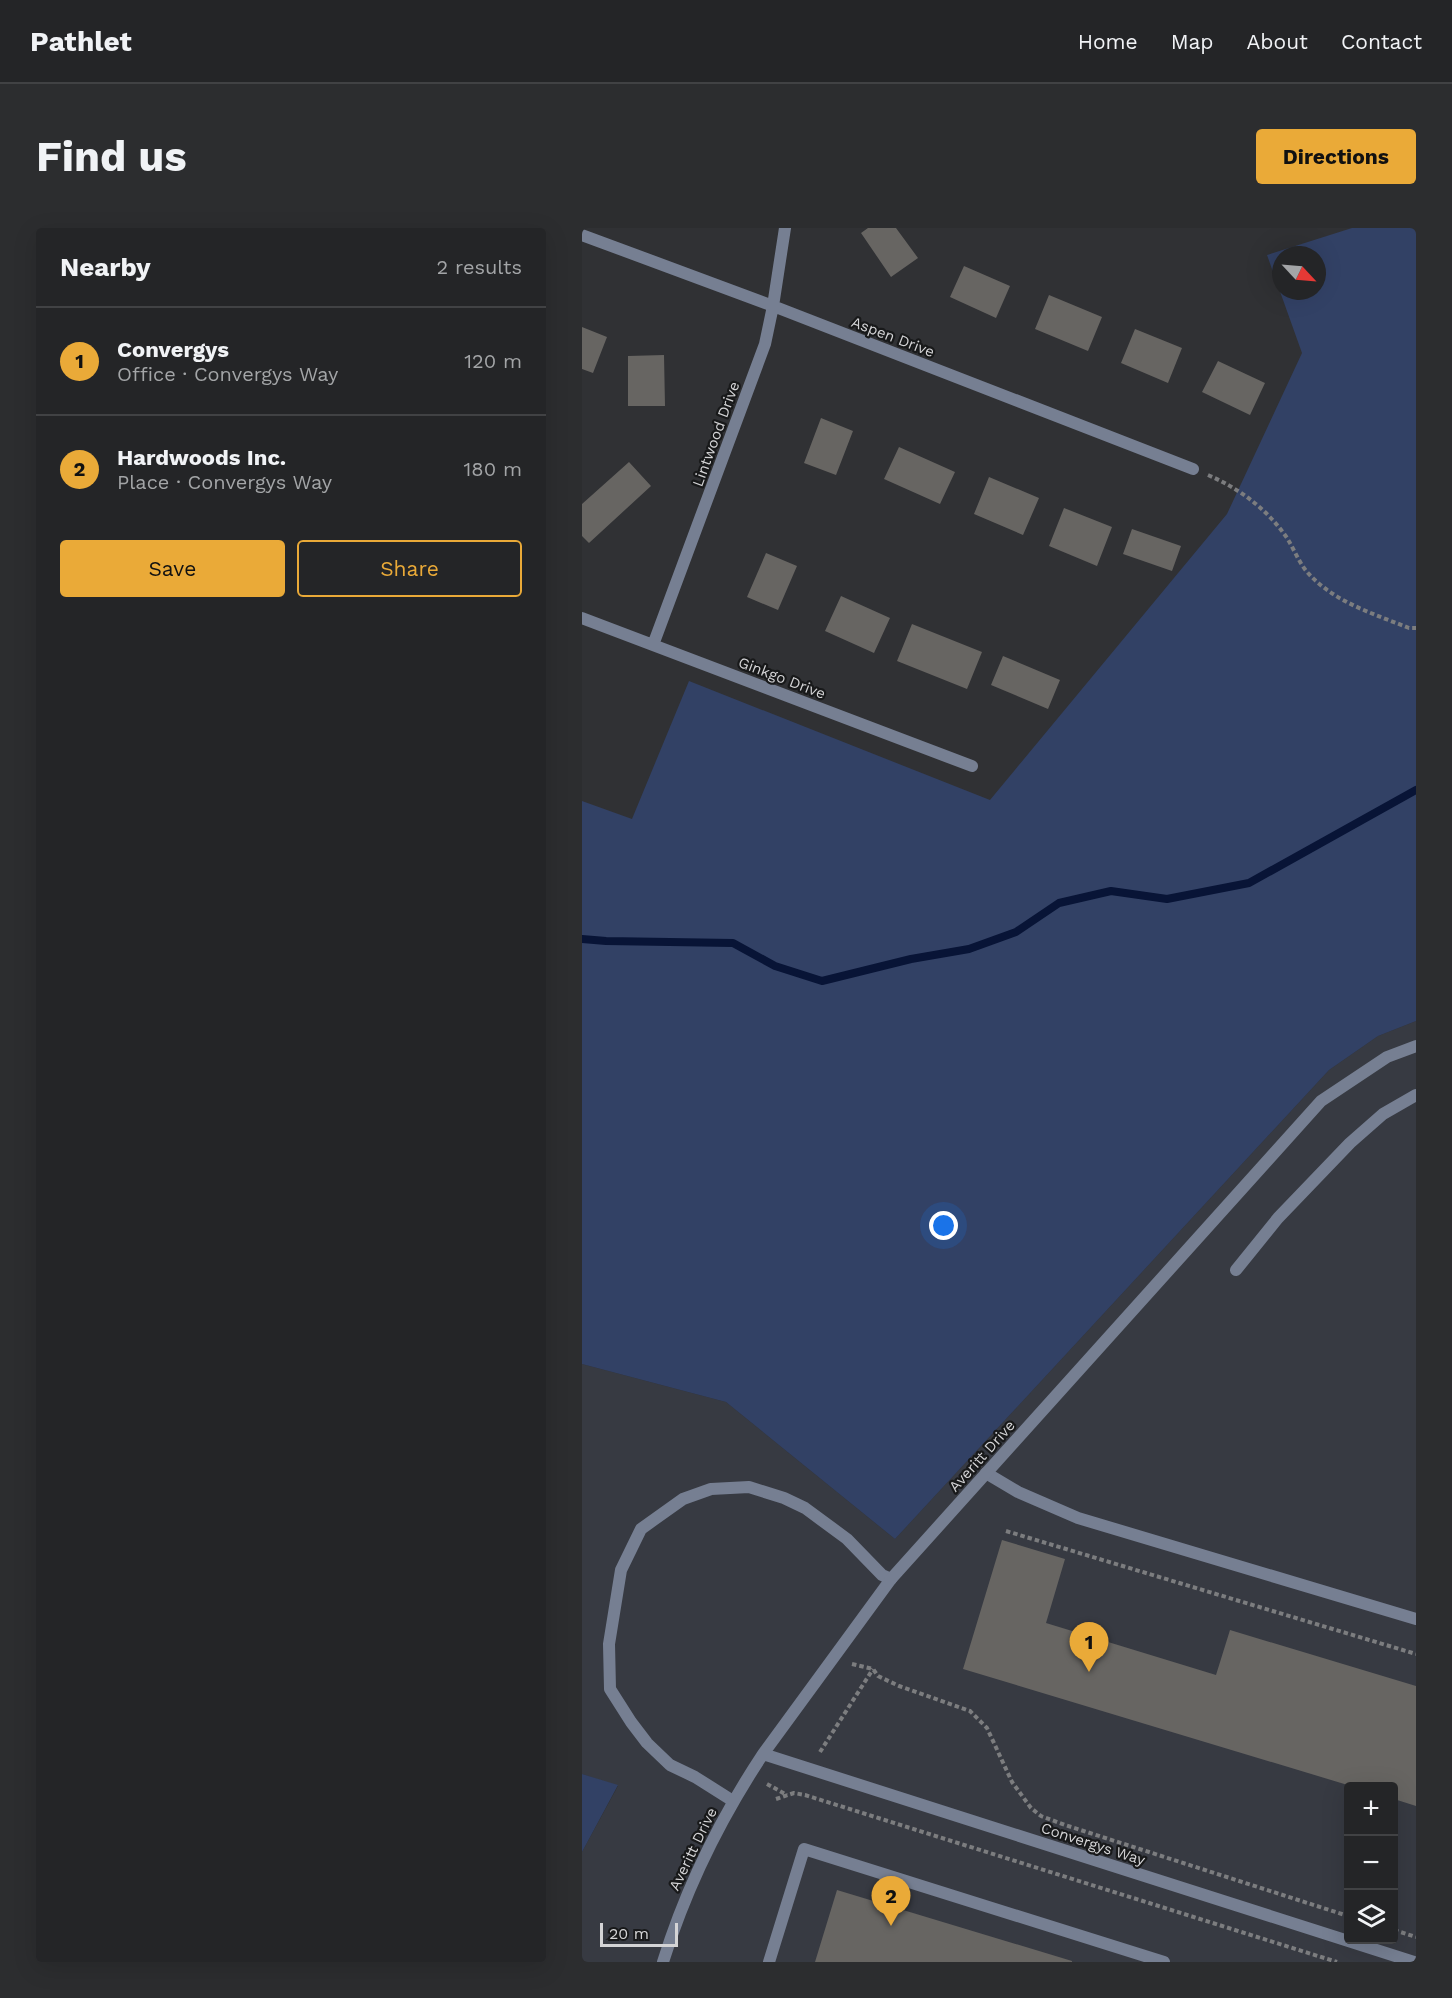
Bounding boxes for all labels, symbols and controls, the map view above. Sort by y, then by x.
text: Pathlet [30,25,132,58]
text: Home [1078,29,1138,54]
text: Map [1171,29,1214,54]
text: About [1247,29,1308,54]
text: Contact [1341,29,1422,54]
button: Directions [1256,129,1416,184]
text: Find us [36,132,187,181]
north arrow [1272,246,1326,300]
text: Nearby [60,252,151,282]
text: 2 results [437,255,522,279]
street label: Aspen Drive [849,313,937,361]
text: Convergys [117,337,229,362]
text: 1 [75,349,84,373]
text: 120 m [464,349,522,373]
text: Office · Convergys Way [117,362,338,386]
street label: Lintwood Drive [689,379,743,489]
text: Hardwoods Inc. [117,445,286,470]
text: 2 [74,457,85,481]
text: 180 m [464,457,522,481]
text: Place · Convergys Way [117,470,332,494]
button: Save [60,540,285,597]
button: Share [297,540,522,597]
street label: Ginkgo Drive [736,653,828,703]
your location [929,1211,958,1240]
street label: Averitt Drive [945,1417,1019,1495]
pin: 1 [1070,1622,1108,1672]
map controls [1344,1782,1398,1944]
button: + [1344,1782,1398,1836]
street label: Averitt Drive [665,1805,721,1893]
street label: Convergys Way [1039,1819,1148,1869]
button: − [1344,1836,1398,1890]
pin: 2 [872,1876,910,1926]
button: layers [1344,1890,1398,1944]
scale bar [600,1920,678,1948]
text: 20 m [609,1924,649,1943]

